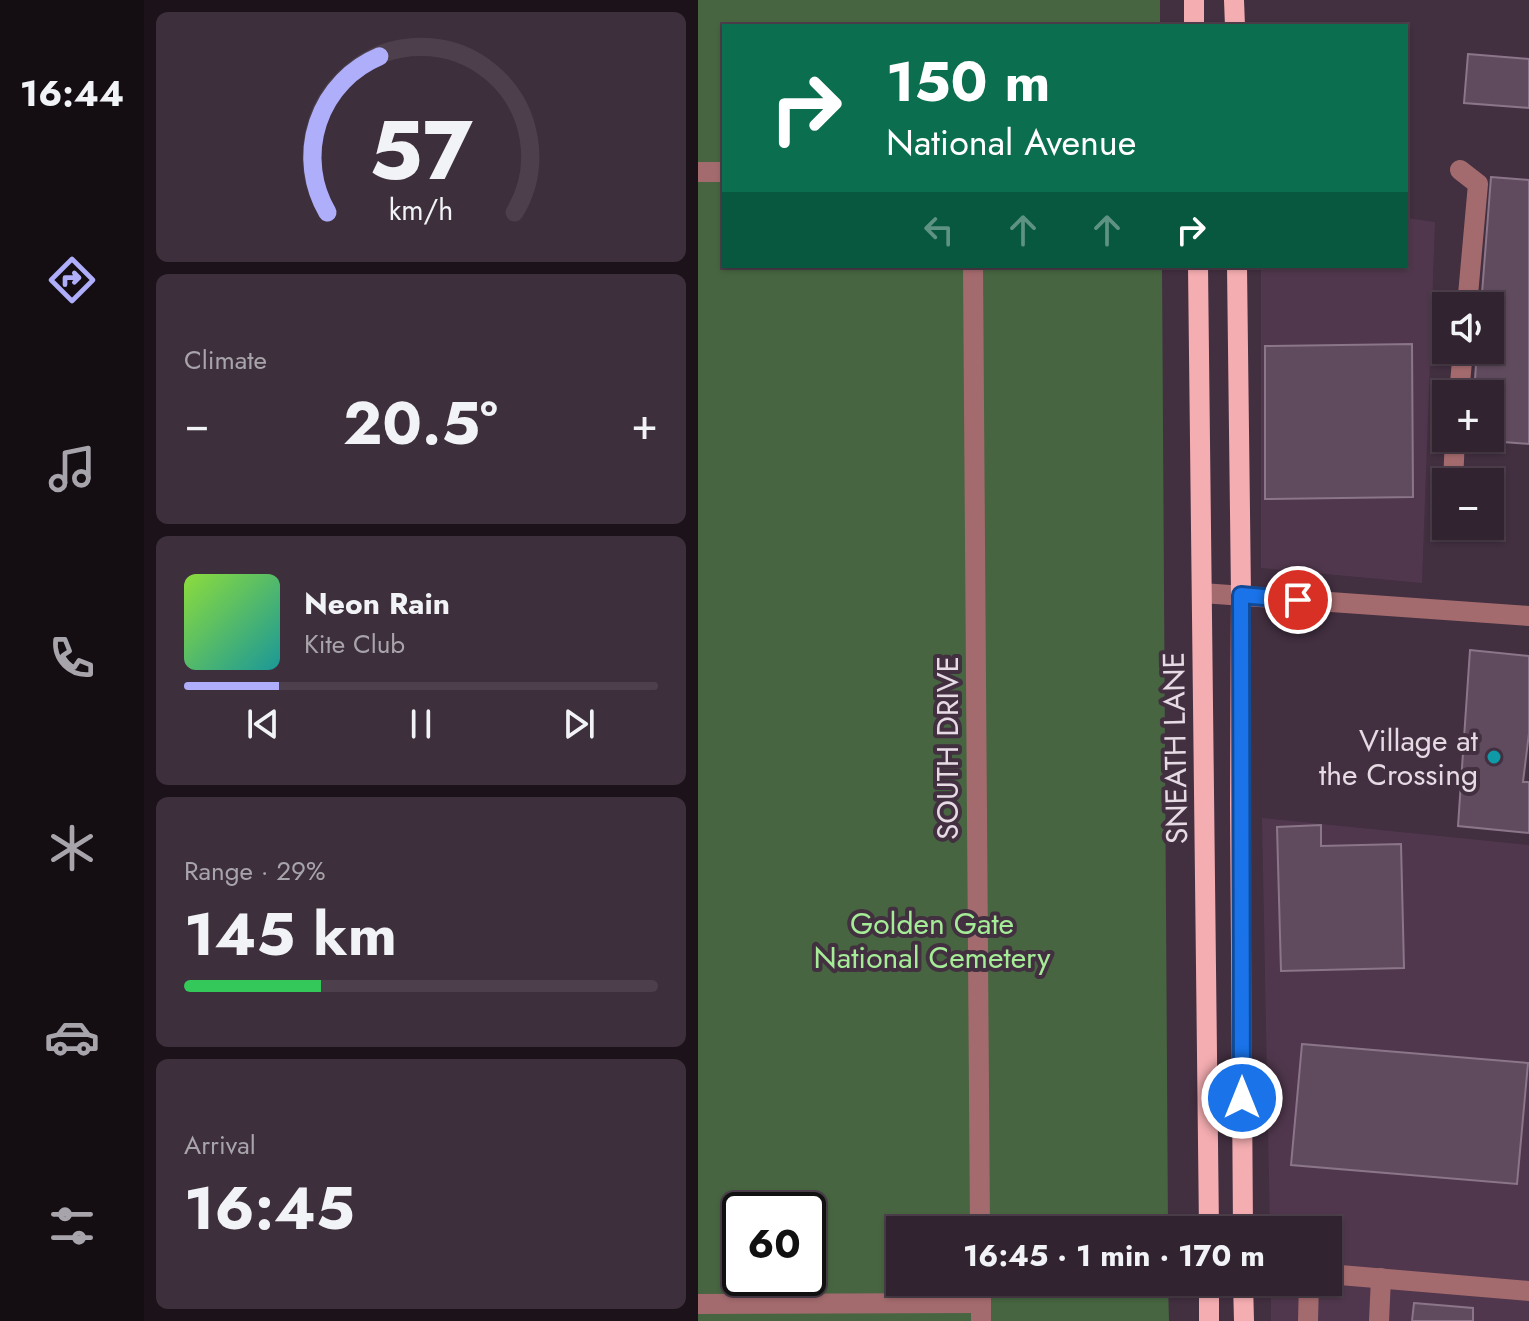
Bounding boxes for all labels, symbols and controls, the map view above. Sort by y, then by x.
text: 150 m [886,41,1050,122]
icon: right [754,56,858,160]
text: 16:44 [20,67,124,119]
text: 57 [369,89,473,209]
text: National Avenue [886,116,1136,168]
text: km/h [389,189,453,231]
icon: left [917,208,961,252]
icon: ahead [1001,208,1045,252]
icon: ahead [1085,208,1129,252]
icon: right [1169,208,1213,252]
icon: directions [44,252,100,308]
map controls [1432,292,1504,540]
button: sound [1432,292,1504,364]
text: Climate [184,341,267,379]
text: 20.5° [343,380,498,467]
button: + [1432,380,1504,452]
text: − [184,392,210,456]
text: + [631,392,658,456]
icon: music [44,441,100,497]
button: − [1432,468,1504,540]
pin [1264,566,1332,634]
icon: arrive [1276,578,1320,622]
text: Neon Rain [304,582,450,625]
text: Kite Club [304,625,405,663]
icon: phone [44,630,100,686]
street label: SNEATH LANE [1152,652,1198,844]
street label: SOUTH DRIVE [926,656,969,840]
icon: previous [241,702,285,746]
icon: pause [399,702,443,746]
icon: next [557,702,601,746]
place label: Village at the Crossing [1319,719,1479,796]
marker: Village at the Crossing [1485,748,1503,766]
icon: climate [44,820,100,876]
text: Range · 29% [184,852,326,890]
text: 145 km [184,891,397,978]
park label: Golden Gate National Cemetery [813,902,1051,979]
icon: car [44,1009,100,1065]
position arrow [1200,1056,1284,1140]
text: Arrival [184,1126,256,1164]
text: 16:45 [184,1165,355,1252]
speed limit sign: 60 [722,1192,826,1296]
icon: filters [44,1198,100,1254]
text: 16:45 · 1 min · 170 m [963,1234,1265,1277]

